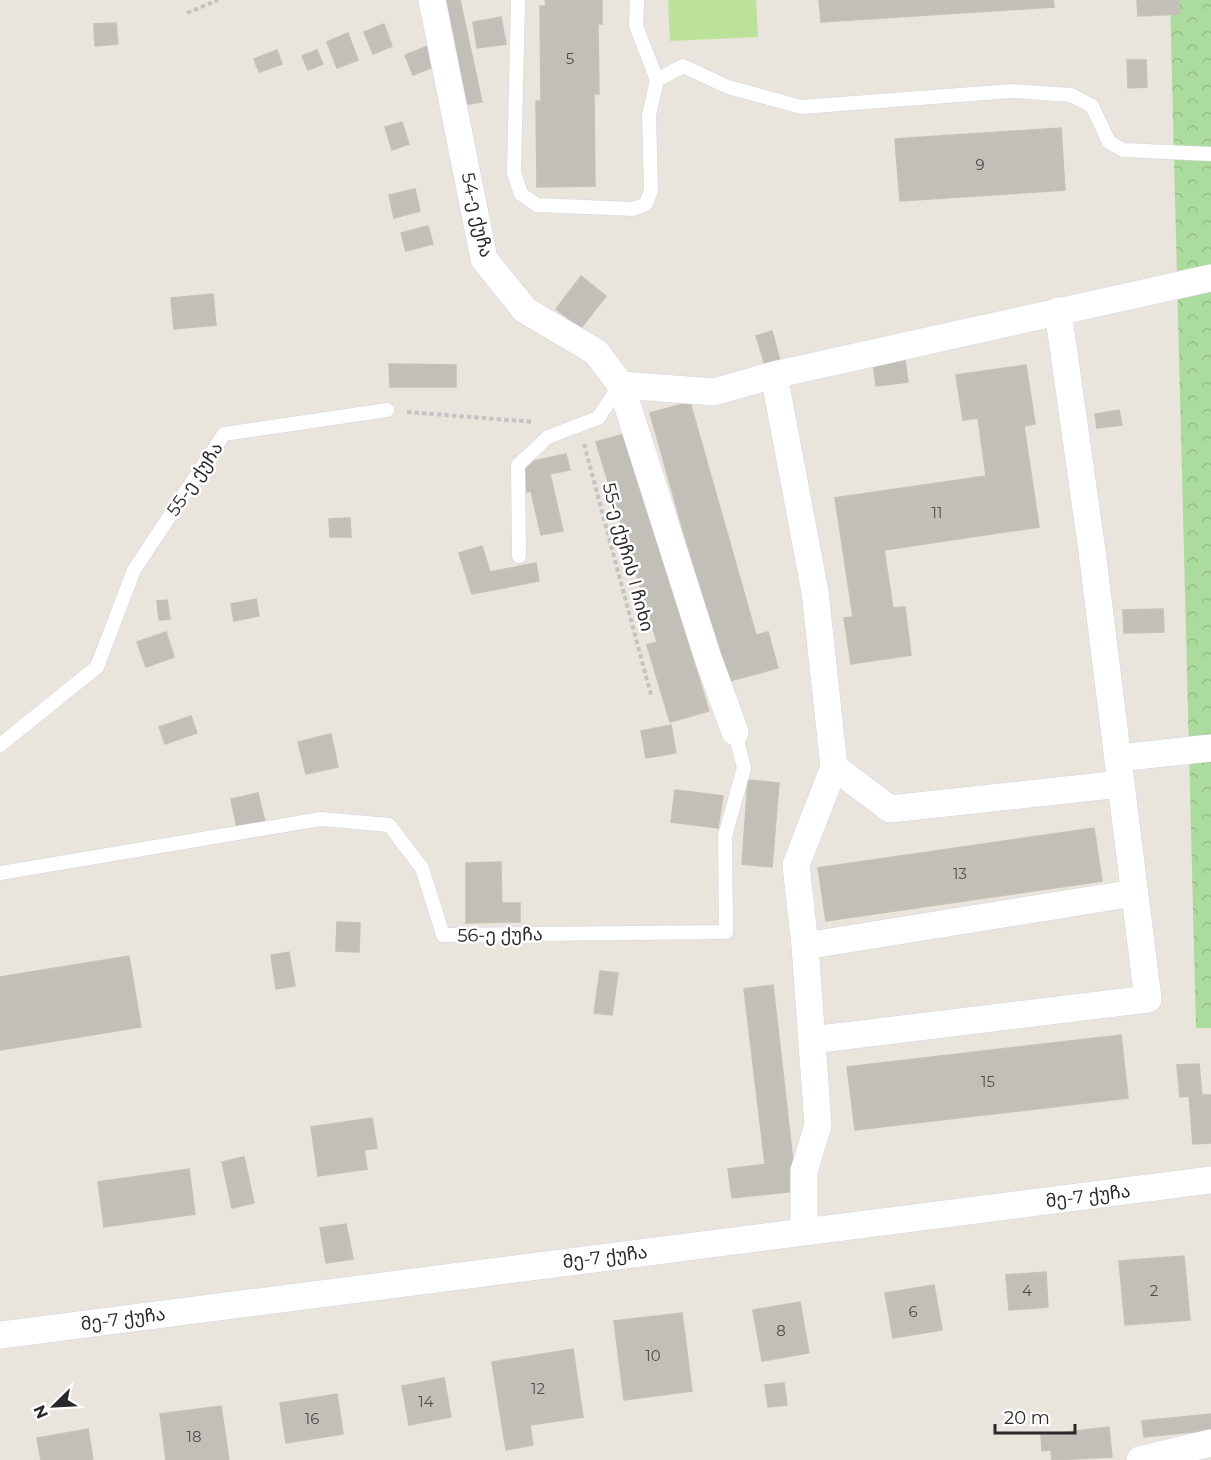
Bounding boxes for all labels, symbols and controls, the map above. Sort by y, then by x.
house number: 5 [566,49,574,68]
house number: 9 [975,155,985,174]
street label: 54-ე ქუჩა [457,170,497,260]
street label: 55-ე ქუჩა [162,438,228,520]
street label: 55-ე ქუჩის I ჩიხი [598,480,658,634]
house number: 11 [932,503,942,522]
house number: 13 [953,864,967,883]
street label: 56-ე ქუჩა [457,923,543,947]
house number: 15 [981,1072,995,1091]
street label: მე-7 ქუჩა [1044,1180,1132,1212]
street label: მე-7 ქუჩა [561,1241,649,1273]
house number: 4 [1022,1281,1032,1300]
house number: 2 [1150,1281,1158,1300]
house number: 6 [908,1302,918,1321]
street label: მე-7 ქუჩა [79,1303,167,1335]
house number: 8 [776,1321,786,1340]
house number: 10 [645,1346,661,1365]
north arrow [24,1376,84,1436]
house number: 12 [531,1379,545,1398]
house number: 14 [418,1392,434,1411]
scale bar [995,1397,1074,1435]
text: N [29,1402,52,1422]
text: 20 m [1004,1407,1050,1429]
house number: 16 [305,1409,319,1428]
house number: 18 [187,1427,202,1446]

